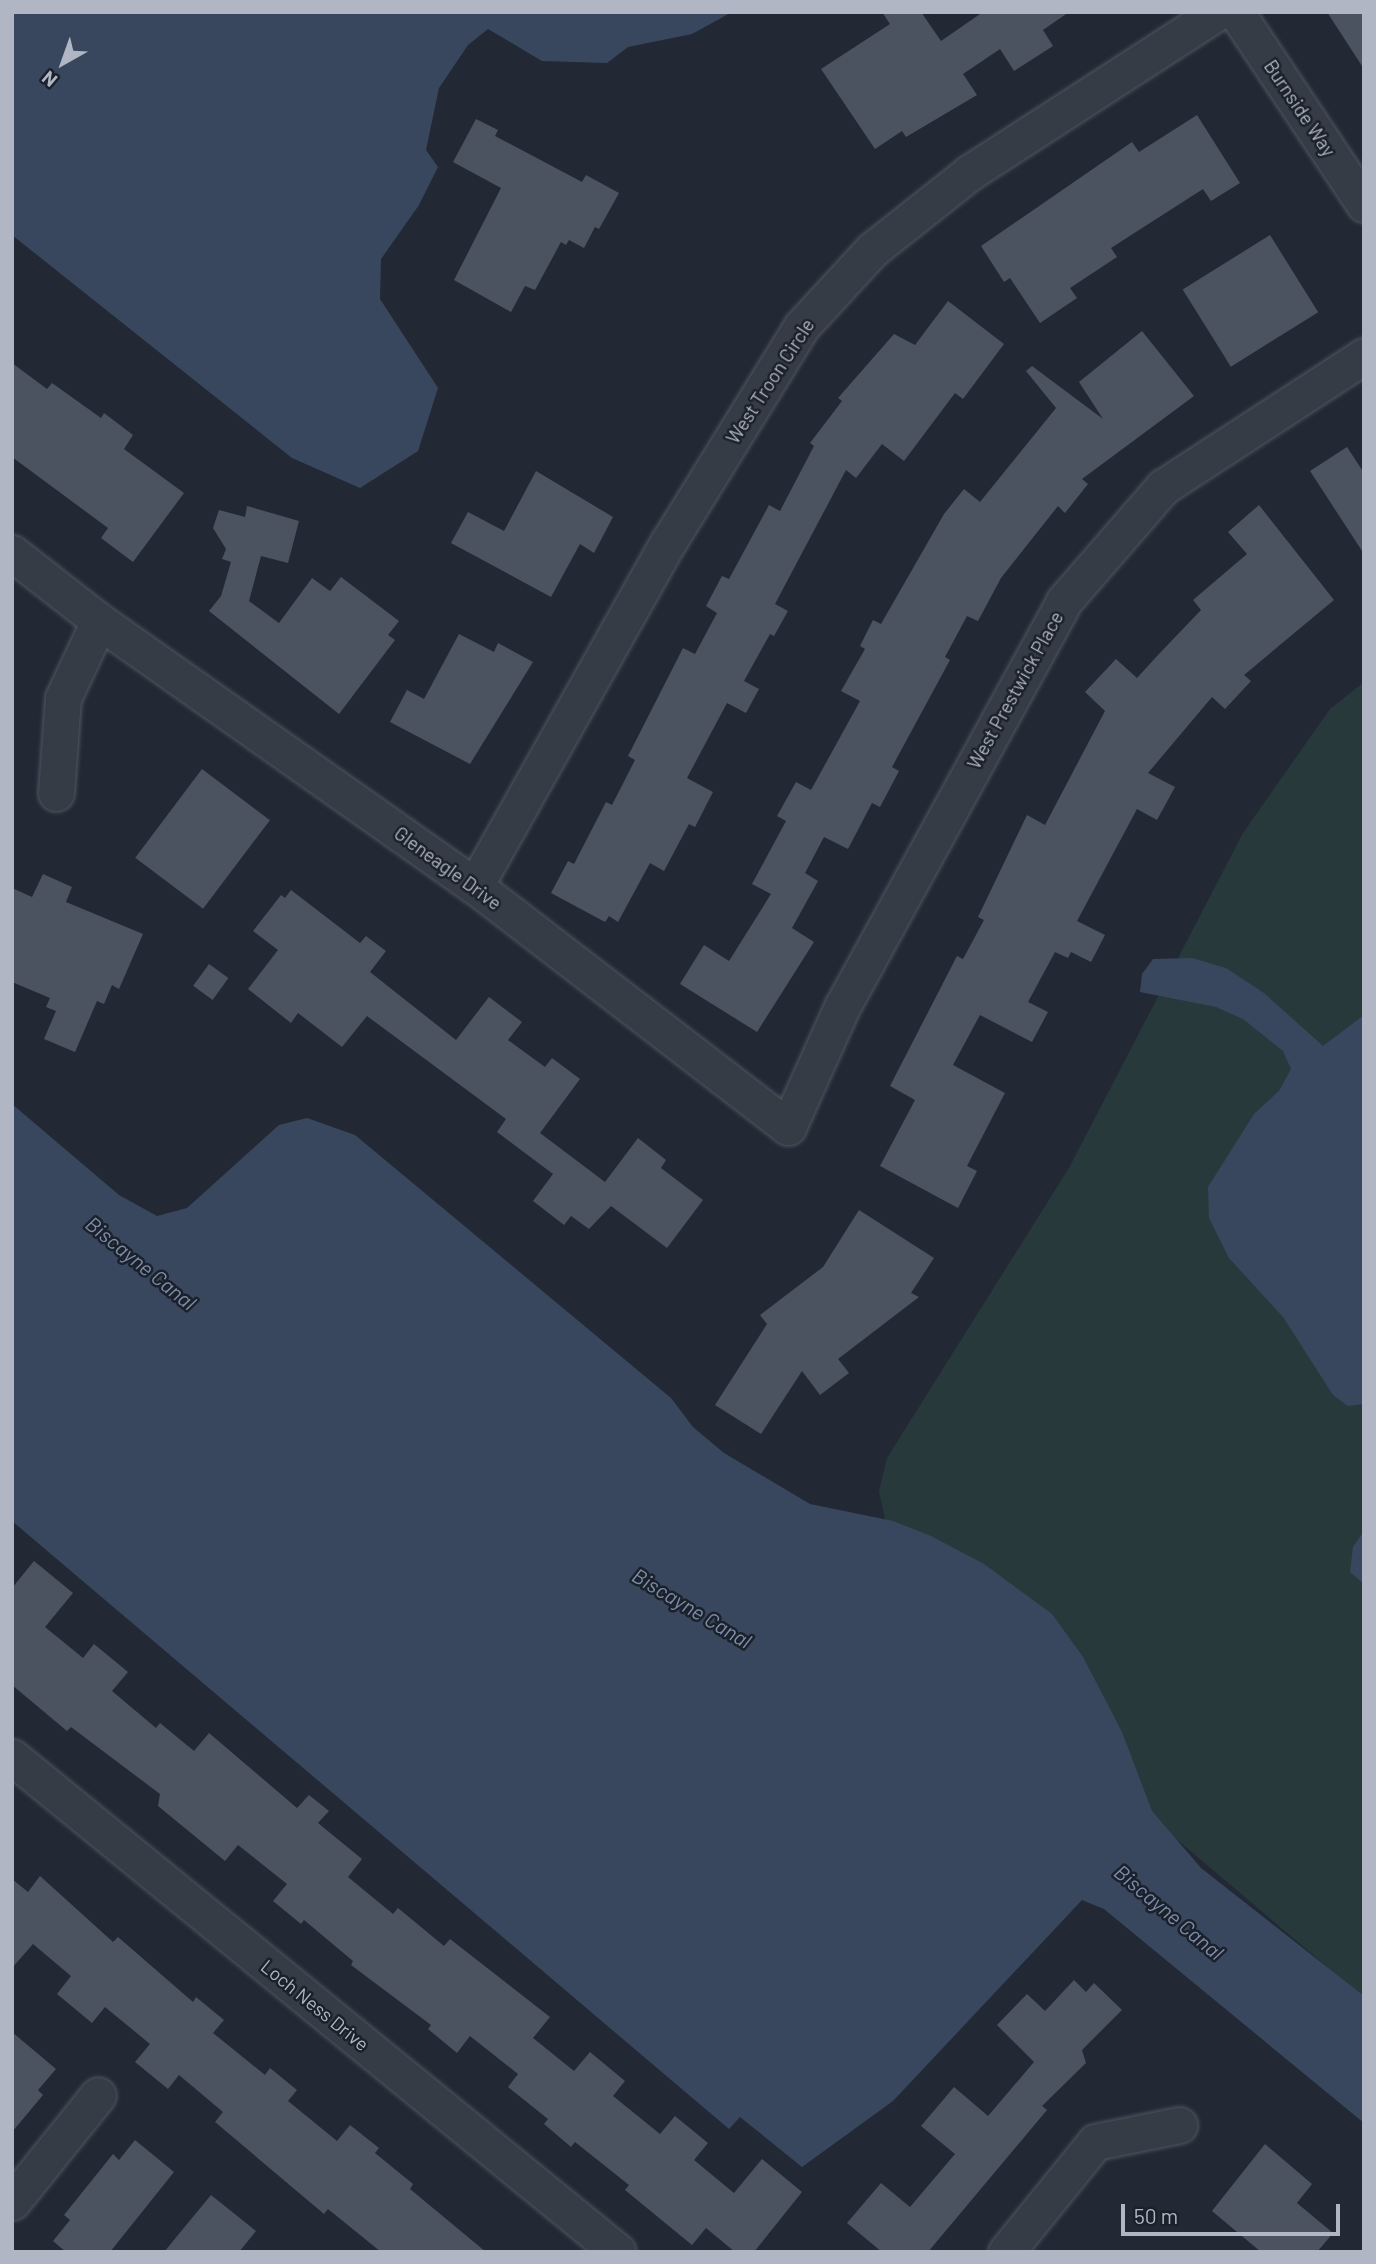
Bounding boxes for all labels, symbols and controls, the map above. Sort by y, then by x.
north arrow [28,28,98,98]
street label: Burnside Way [1259,55,1341,161]
text: N [37,67,61,92]
street label: West Troon Circle [721,314,819,448]
street label: West Prestwick Place [962,607,1068,773]
street label: Gleneagle Drive [390,822,506,914]
water label: Biscayne Canal [81,1211,201,1315]
water label: Biscayne Canal [628,1563,756,1653]
water label: Biscayne Canal [1109,1859,1229,1965]
street label: Loch Ness Drive [257,1955,373,2055]
scale bar [1124,2190,1343,2234]
text: 50 m [1134,2203,1178,2228]

